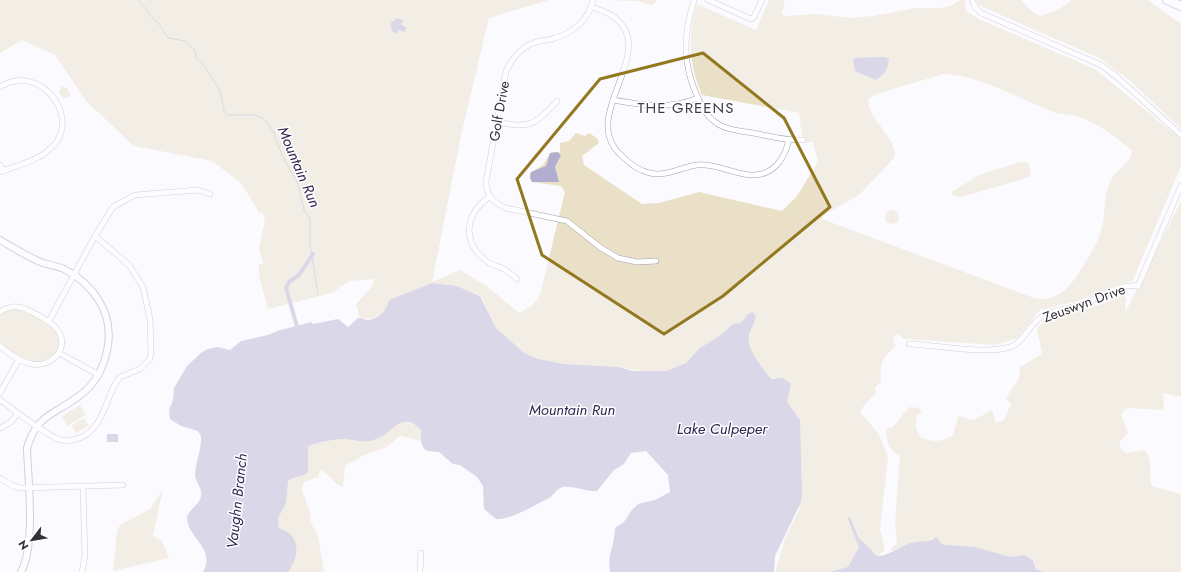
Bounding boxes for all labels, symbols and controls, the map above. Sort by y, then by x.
street label: Golf Drive [484,79,514,143]
district label: THE GREENS [638,97,734,119]
water label: Mountain Run [272,123,326,211]
street label: Zeuswyn Drive [1040,279,1128,327]
water label: Mountain Run [529,399,615,421]
water label: Lake Culpeper [677,418,768,440]
water label: Vaughn Branch [221,452,253,550]
north arrow [12,520,52,560]
text: N [14,537,33,553]

